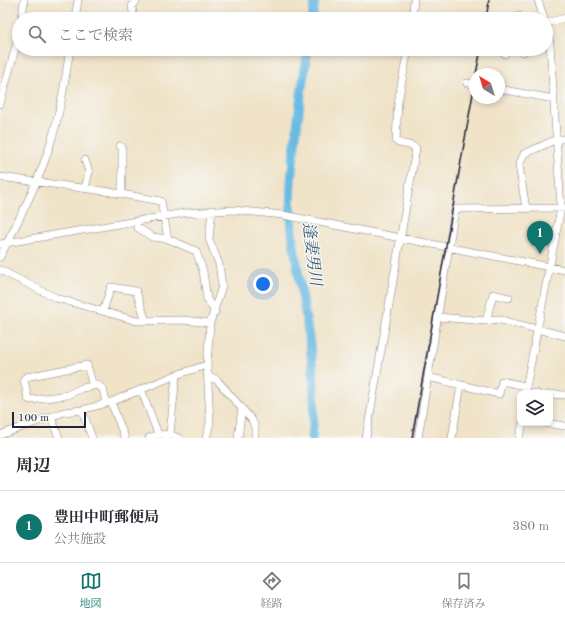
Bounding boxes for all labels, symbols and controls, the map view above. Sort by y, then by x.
search box [12,12,553,56]
icon: search [26,23,48,45]
text: ここで検索 [58,29,133,44]
north arrow [469,68,505,104]
water label: 逢妻男川 [299,221,325,289]
pin: 1 [527,221,553,254]
your location [253,274,273,294]
map controls [517,390,553,426]
button: layers [517,390,553,426]
scale bar [12,410,86,429]
text: 100 m [18,413,49,424]
text: 周辺 [16,458,50,475]
text: 豊田中町郵便局 [54,511,159,526]
text: 1 [25,520,33,533]
text: 380 m [512,520,549,533]
text: 公共施設 [54,533,106,546]
tab: 地図 [80,570,102,612]
tab: 経路 [261,570,283,612]
tab: 保存済み [442,570,486,612]

